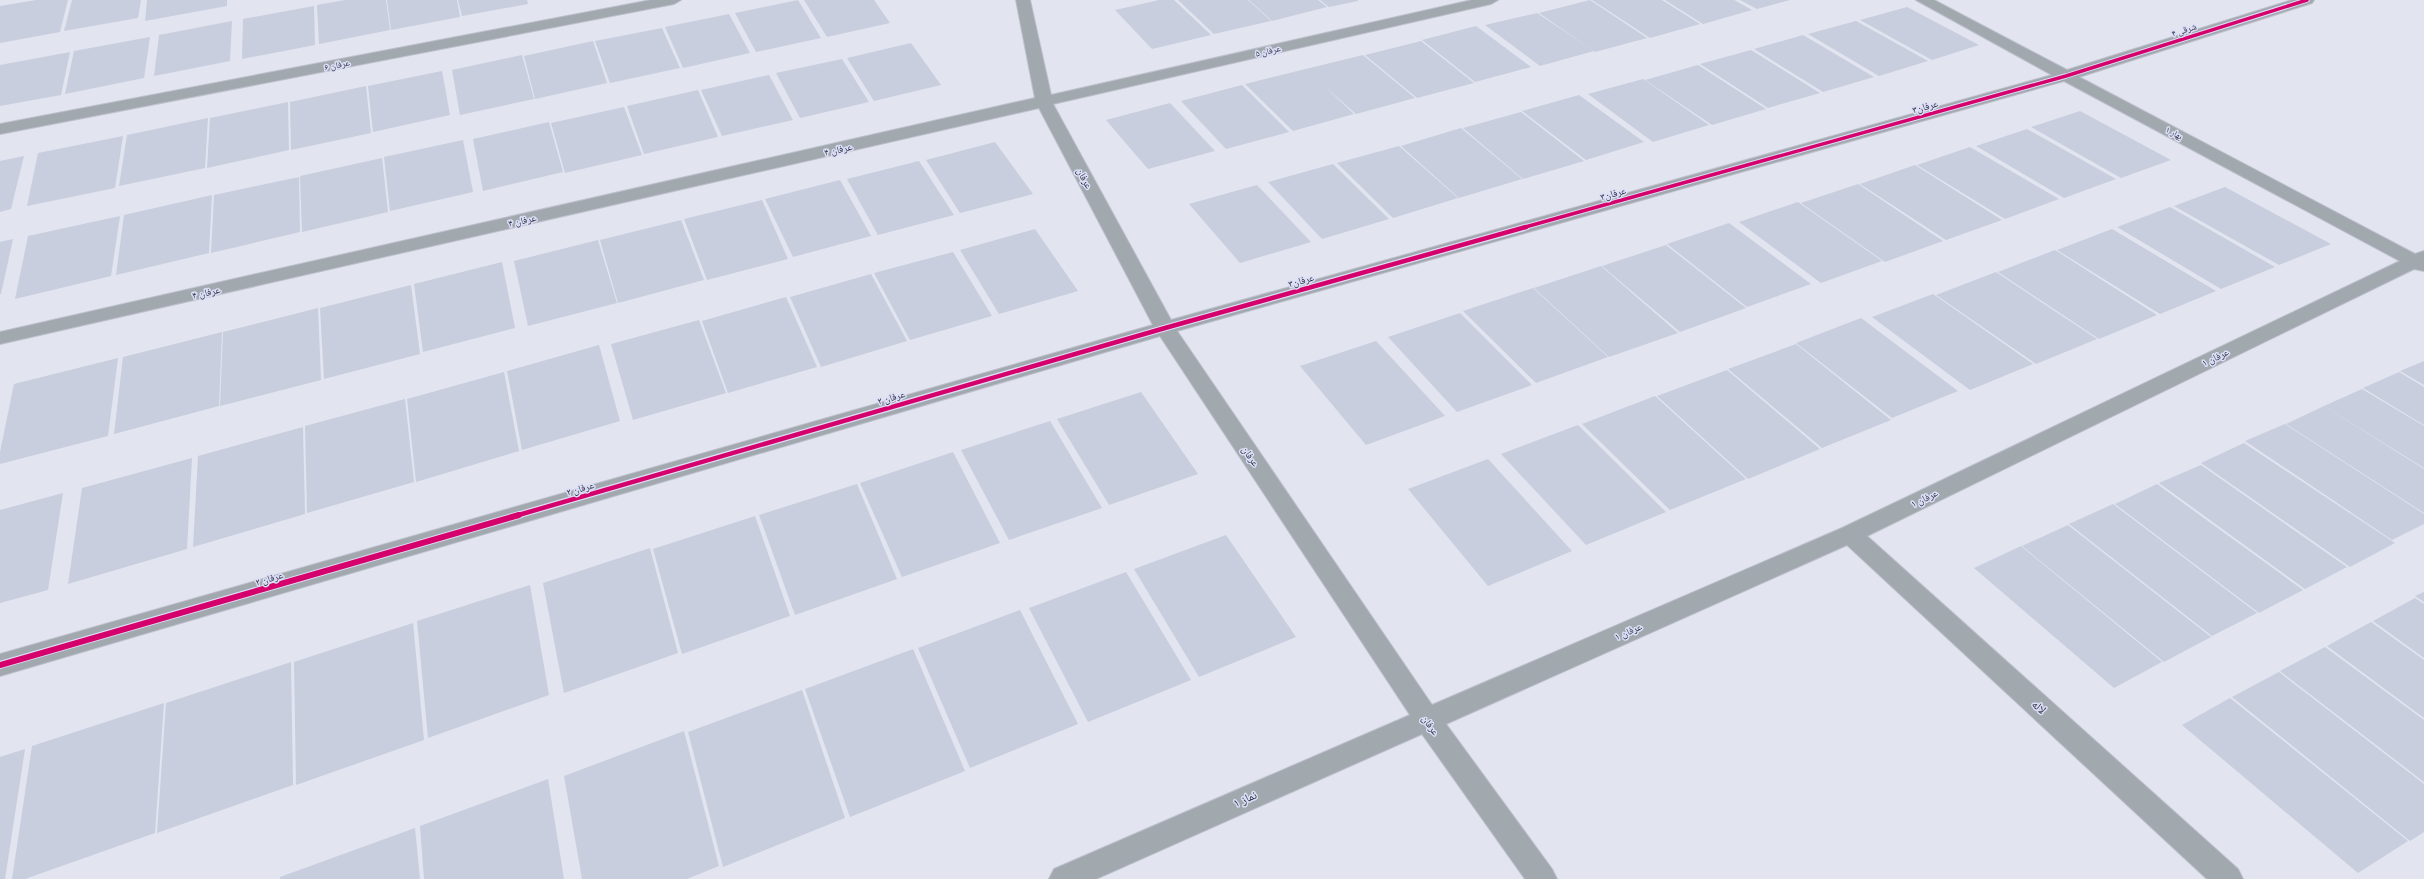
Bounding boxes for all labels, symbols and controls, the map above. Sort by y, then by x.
street label: شرقی ۴ [2170,21,2198,40]
street label: عرفان ۵ [1254,43,1282,60]
street label: عرفان ۶ [323,58,351,73]
street label: عرفان۳ [1911,98,1940,117]
street label: بهار ۱ [2163,124,2185,143]
street label: عرفان ۴ [823,141,854,160]
street label: عرفان [1073,166,1095,191]
street label: عرفان۳ [1599,185,1628,204]
street label: عرفان ۴ [507,212,538,231]
street label: عرفان۳ [1287,272,1316,291]
street label: عرفان ۴ [191,284,222,303]
street label: عرفان ۱ [2200,346,2231,370]
street label: عرفان ۲ [876,388,907,409]
street label: عرفان [1238,444,1261,469]
street label: عرفان ۲ [565,479,596,500]
street label: عرفان ۱ [1909,487,1940,511]
street label: عرفان ۲ [254,569,285,590]
street label: عرفان ۱ [1613,621,1644,644]
street label: لاله [2028,697,2049,718]
street label: عرفان [1418,713,1441,738]
street label: نماز ۱ [1231,788,1260,812]

